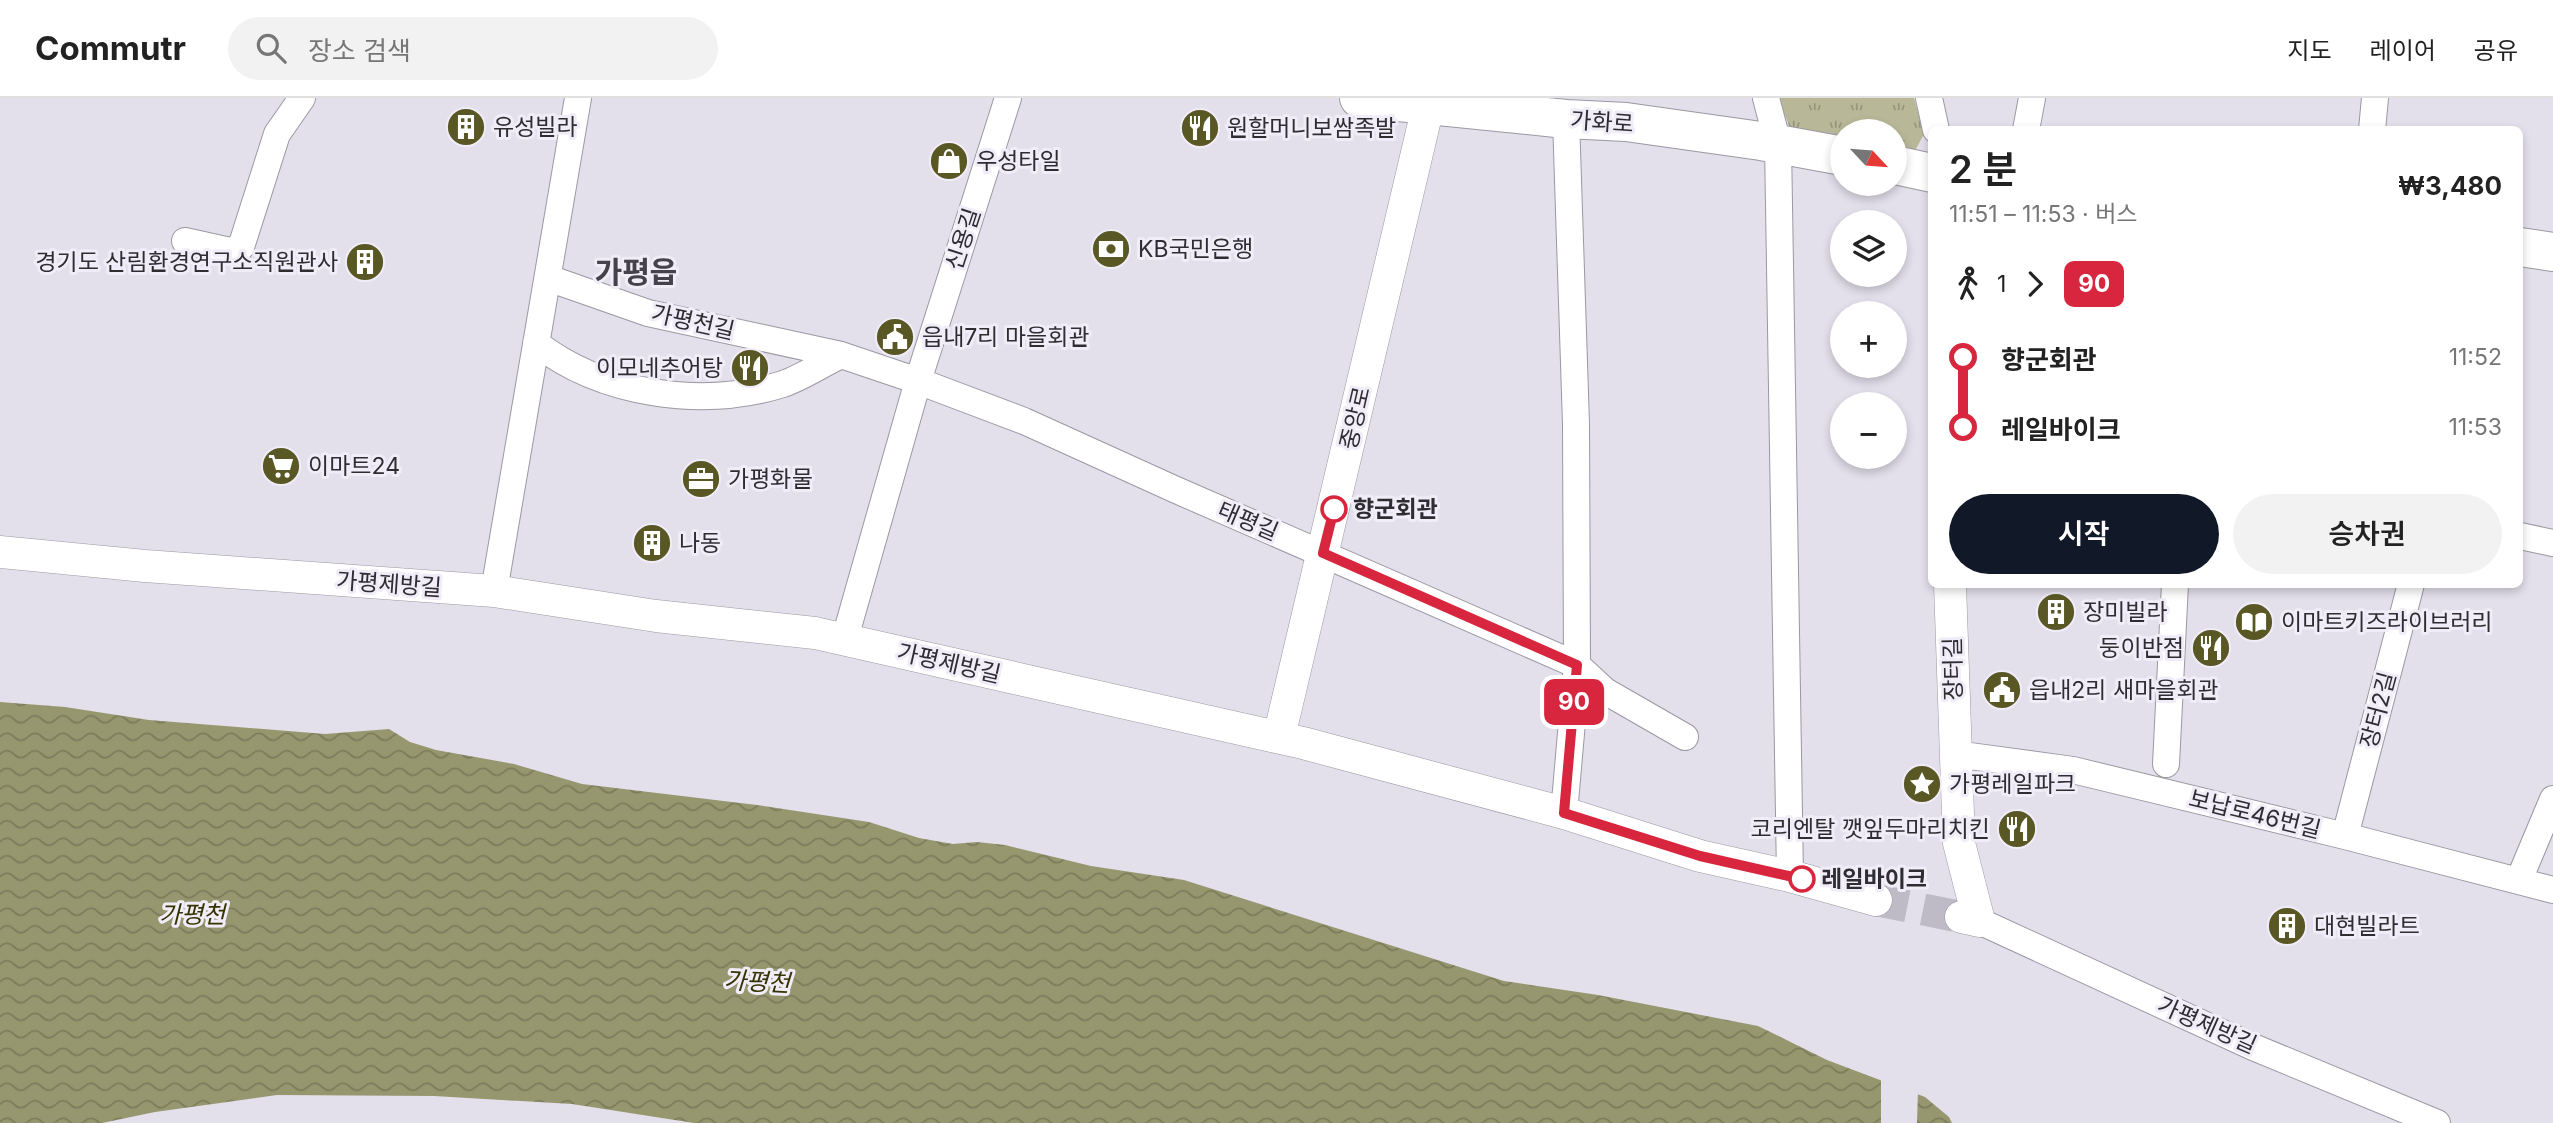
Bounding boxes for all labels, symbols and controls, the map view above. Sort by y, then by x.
search box [228,17,718,80]
text: Commutr [35,28,186,68]
icon: search [252,29,290,67]
text: 장소 검색 [308,35,411,66]
text: 지도 [2287,36,2332,65]
text: 레이어 [2370,36,2436,65]
text: 공유 [2474,36,2518,65]
building icon: 유성빌라 [445,106,487,148]
street label: 가화로 [1569,106,1635,138]
restaurant icon: 원할머니보쌈족발 [1179,107,1221,149]
place label: 유성빌라 [493,113,578,141]
place label: 원할머니보쌈족발 [1227,114,1396,142]
north arrow [1830,119,1908,196]
map controls [1830,119,1907,469]
shop icon: 우성타일 [928,140,970,182]
text: 2 분 [1949,146,2017,192]
place label: 우성타일 [976,147,1061,175]
text: ₩3,480 [2398,170,2502,201]
text: 11:51 – 11:53 · 버스 [1949,200,2138,228]
street label: 신용길 [940,204,986,274]
button: layers [1830,210,1907,287]
bank icon: KB국민은행 [1090,228,1132,270]
place label: KB국민은행 [1138,235,1253,263]
building icon: 경기도 산림환경연구소직원관사 [344,241,386,283]
place label: 경기도 산림환경연구소직원관사 [35,248,338,276]
district label: 가평읍 [595,254,677,290]
icon: walk [1949,265,1987,303]
icon: forward [2016,265,2054,303]
text: 90 [2078,269,2110,298]
text: 1 [1997,270,2006,298]
street label: 가평천길 [649,299,737,345]
button: + [1830,301,1907,378]
public building icon: 읍내7리 마을회관 [874,316,916,358]
place label: 읍내7리 마을회관 [922,323,1090,351]
text: 11:52 [2449,343,2502,371]
text: 향군회관 [2001,344,2097,375]
restaurant icon: 이모네추어탕 [729,347,771,389]
place label: 이모네추어탕 [596,354,723,382]
street label: 중앙로 [1334,384,1376,452]
button: − [1830,392,1907,469]
text: 11:53 [2448,413,2502,441]
text: 레일바이크 [2001,414,2121,445]
supermarket icon: 이마트24 [260,445,302,487]
place label: 이마트24 [308,452,400,480]
office icon: 가평화물 [680,458,722,500]
place label: 가평화물 [728,465,813,493]
button: 시작 [1949,494,2219,574]
button: 승차권 [2233,494,2502,574]
place label: 향군회관 [1353,495,1438,523]
street label: 태평길 [1213,496,1283,546]
marker: 향군회관 [1321,496,1347,522]
building icon: 나동 [631,522,673,564]
place label: 나동 [679,529,721,557]
street label: 가평제방길 [335,566,443,602]
building icon: 장미빌라 [2035,591,2077,633]
place label: 장미빌라 [2083,598,2168,626]
library icon: 이마트키즈라이브러리 [2233,601,2275,643]
place label: 이마트키즈라이브러리 [2281,608,2493,636]
restaurant icon: 둥이반점 [2190,627,2232,669]
place label: 둥이반점 [2099,634,2184,662]
street label: 가평제방길 [894,637,1004,689]
street label: 장터길 [1938,637,1968,701]
public building icon: 읍내2리 새마을회관 [1981,669,2023,711]
street label: 장터2길 [2354,669,2402,751]
place label: 읍내2리 새마을회관 [2029,676,2219,704]
line badge: 90 [1542,679,1606,725]
text: 90 [1558,687,1590,716]
place icon: 가평레일파크 [1901,763,1943,805]
place label: 가평레일파크 [1949,770,2076,798]
street label: 보납로46번길 [2186,784,2324,844]
restaurant icon: 코리엔탈 깻잎두마리치킨 [1996,808,2038,850]
place label: 코리엔탈 깻잎두마리치킨 [1751,815,1990,843]
place label: 레일바이크 [1821,865,1927,893]
marker: 레일바이크 [1789,866,1815,892]
water label: 가평천 [159,900,228,929]
building icon: 대현빌라트 [2266,905,2308,947]
place label: 대현빌라트 [2314,912,2420,940]
water label: 가평천 [723,965,794,998]
street label: 가평제방길 [2153,991,2261,1059]

